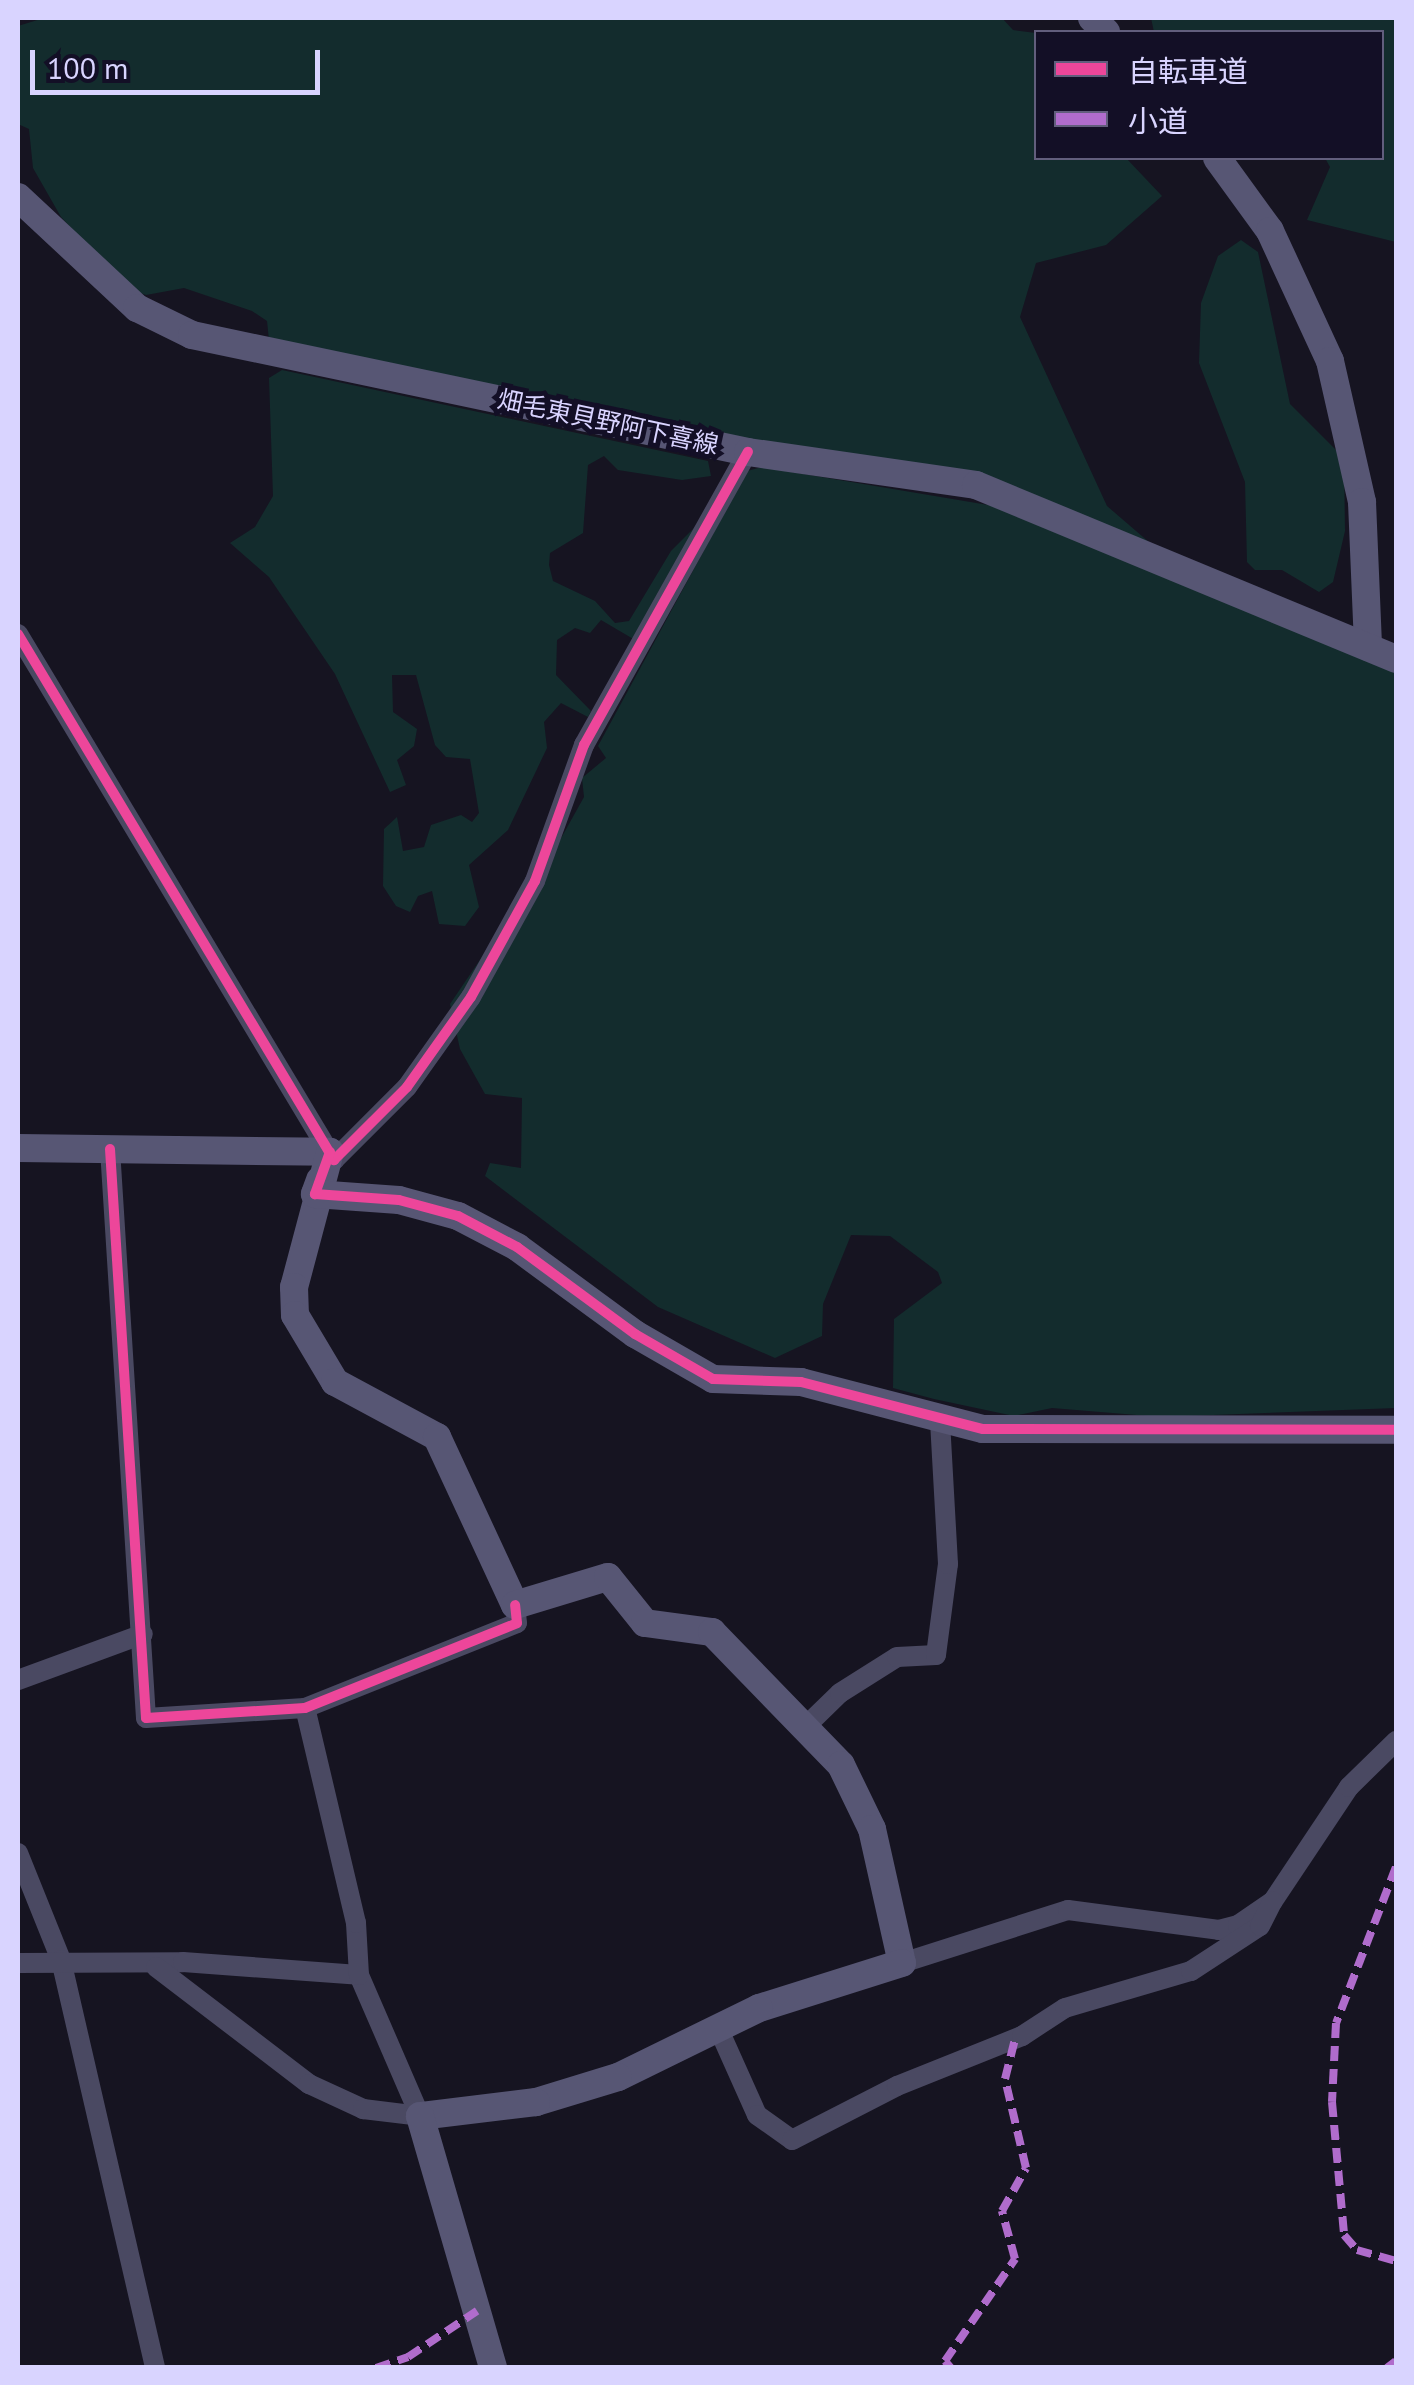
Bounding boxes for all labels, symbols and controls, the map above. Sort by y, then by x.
scale bar [35,30,325,92]
legend [1034,30,1384,160]
text: 100 m [47,48,128,87]
text: 自転車道 [1128,51,1248,90]
text: 小道 [1128,101,1188,140]
street label: 畑毛東貝野阿下喜線 [495,384,721,460]

